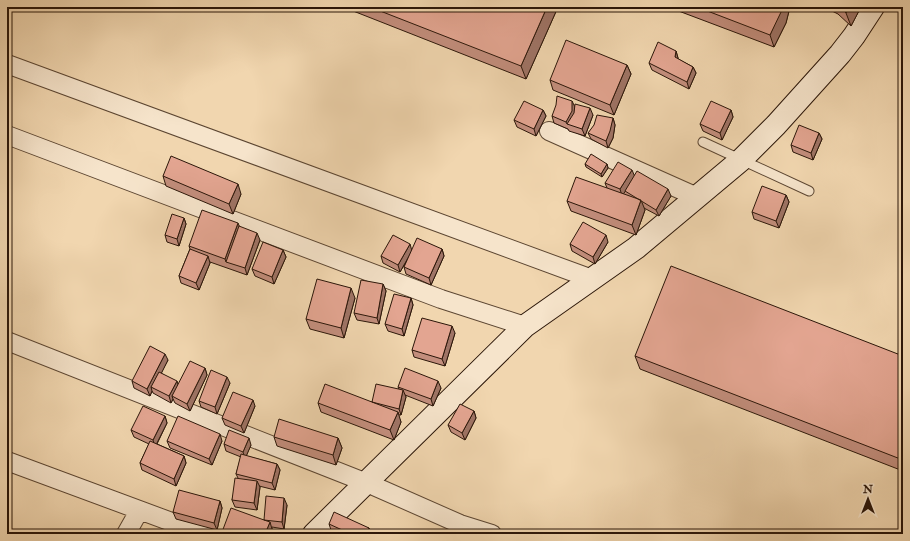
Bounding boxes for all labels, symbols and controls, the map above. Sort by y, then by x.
north arrow [848,479,888,519]
text: N [862,483,874,496]

